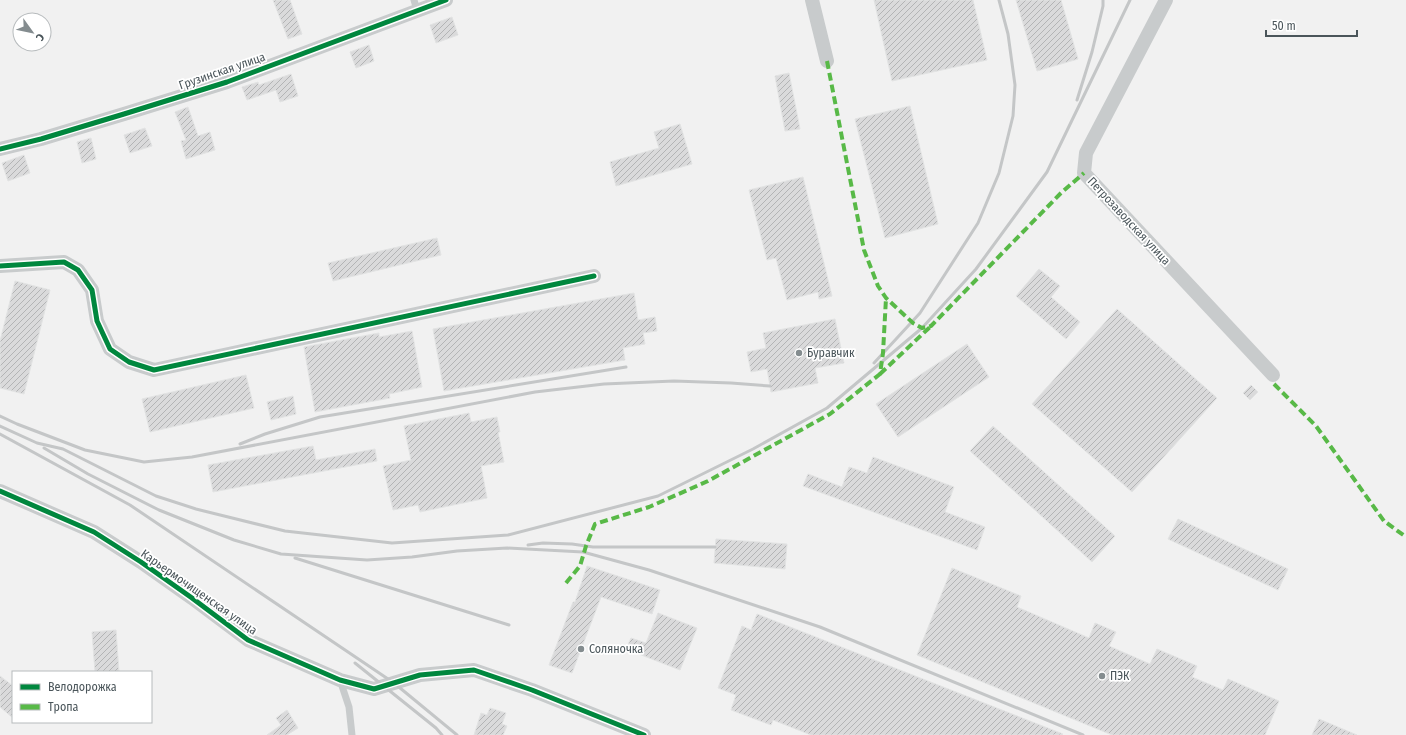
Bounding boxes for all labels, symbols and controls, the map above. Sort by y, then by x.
north arrow [12,12,52,52]
scale bar [1266,12,1357,38]
text: 50 m [1272,19,1296,33]
text: С [33,31,47,43]
street label: Грузинская улица [177,50,267,92]
street label: Петрозаводская улица [1085,174,1173,268]
place label: Буравчик [807,346,855,360]
marker: Буравчик [794,348,804,358]
street label: Карьермочищенская улица [138,547,260,638]
place label: Соляночка [589,642,643,656]
marker: Соляночка [576,644,586,654]
place label: ПЭК [1110,669,1130,683]
legend [12,671,152,723]
marker: ПЭК [1097,671,1107,681]
text: Велодорожка [48,680,117,694]
text: Тропа [48,700,79,714]

